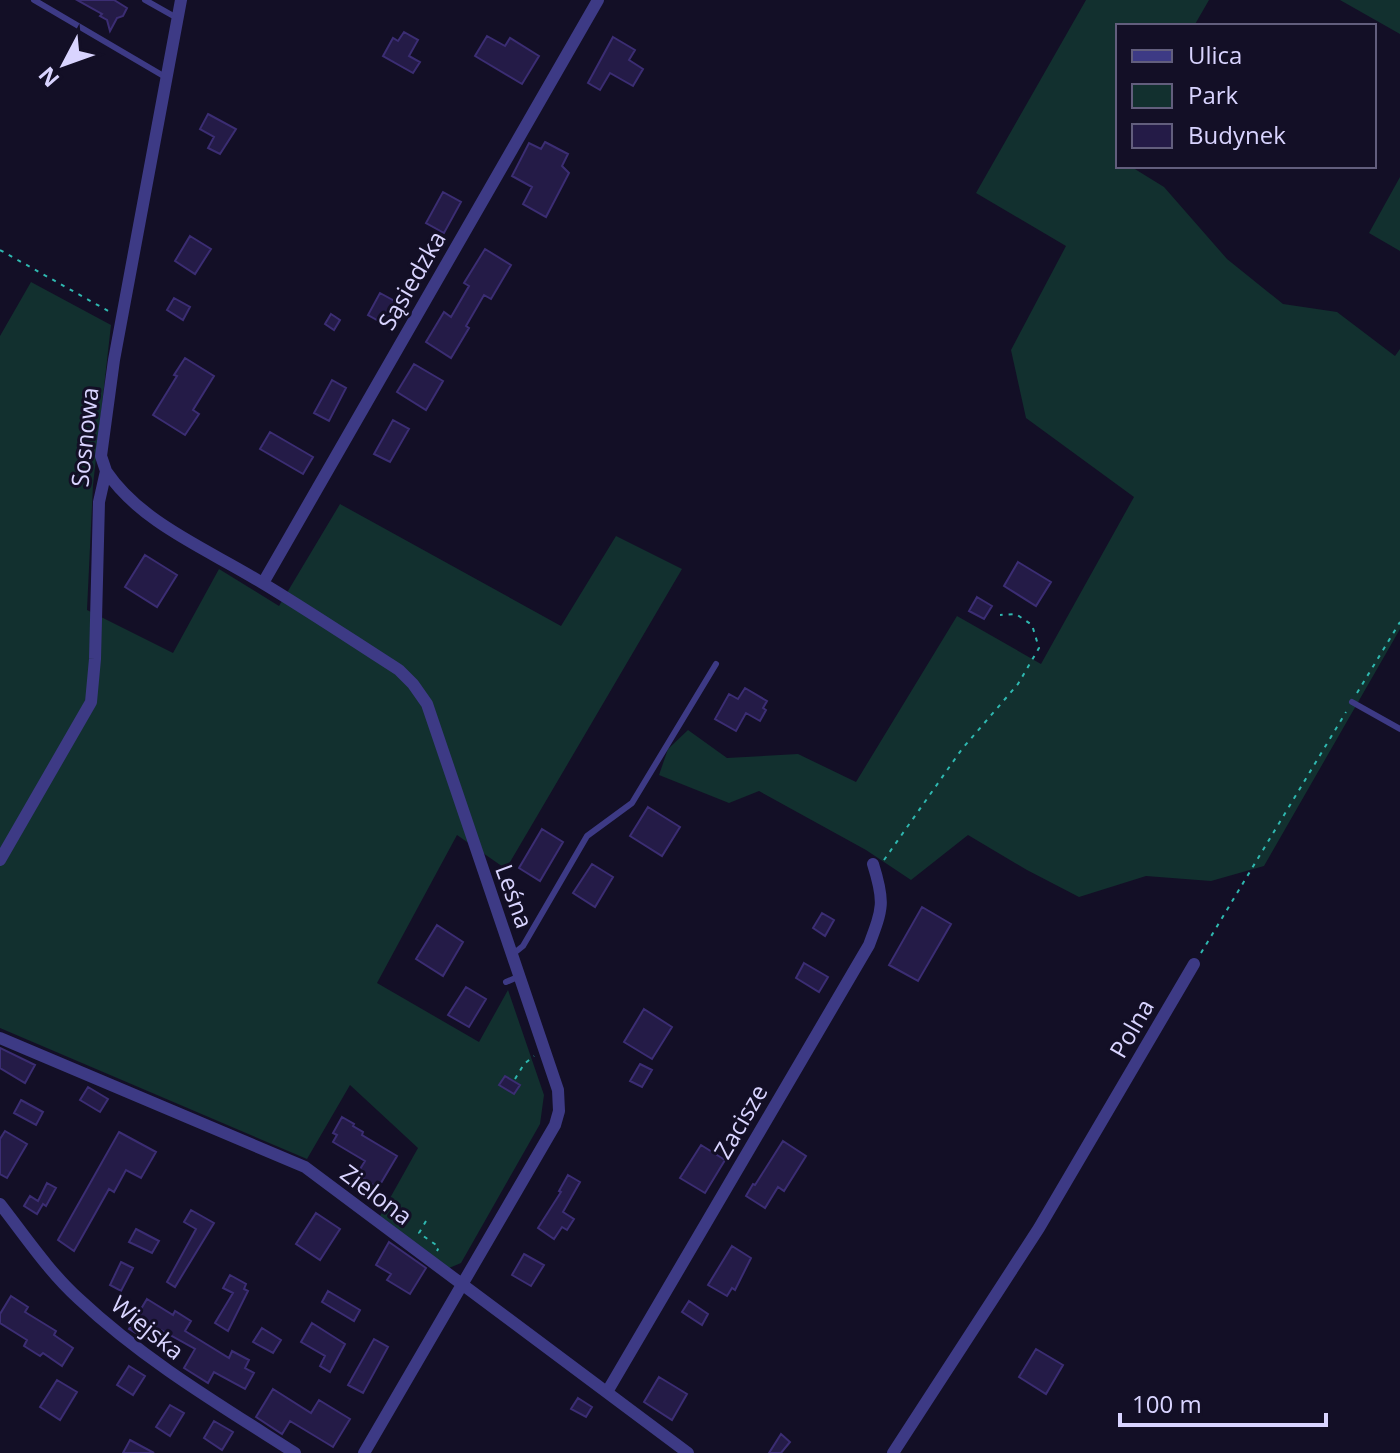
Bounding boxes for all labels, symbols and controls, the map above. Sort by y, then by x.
north arrow [24,24,104,104]
legend [1116,24,1376,168]
text: Ulica [1188,38,1242,71]
text: N [31,61,65,94]
text: Park [1188,78,1239,111]
text: Budynek [1188,118,1286,151]
street label: Sąsiedzka [369,224,453,336]
street label: Sosnowa [62,385,106,489]
street label: Leśna [488,860,542,932]
street label: Polna [1101,992,1161,1064]
street label: Zacisze [706,1078,774,1164]
street label: Zielona [334,1156,420,1232]
street label: Wiejska [105,1287,191,1367]
scale bar [1120,1377,1326,1427]
text: 100 m [1132,1387,1202,1420]

